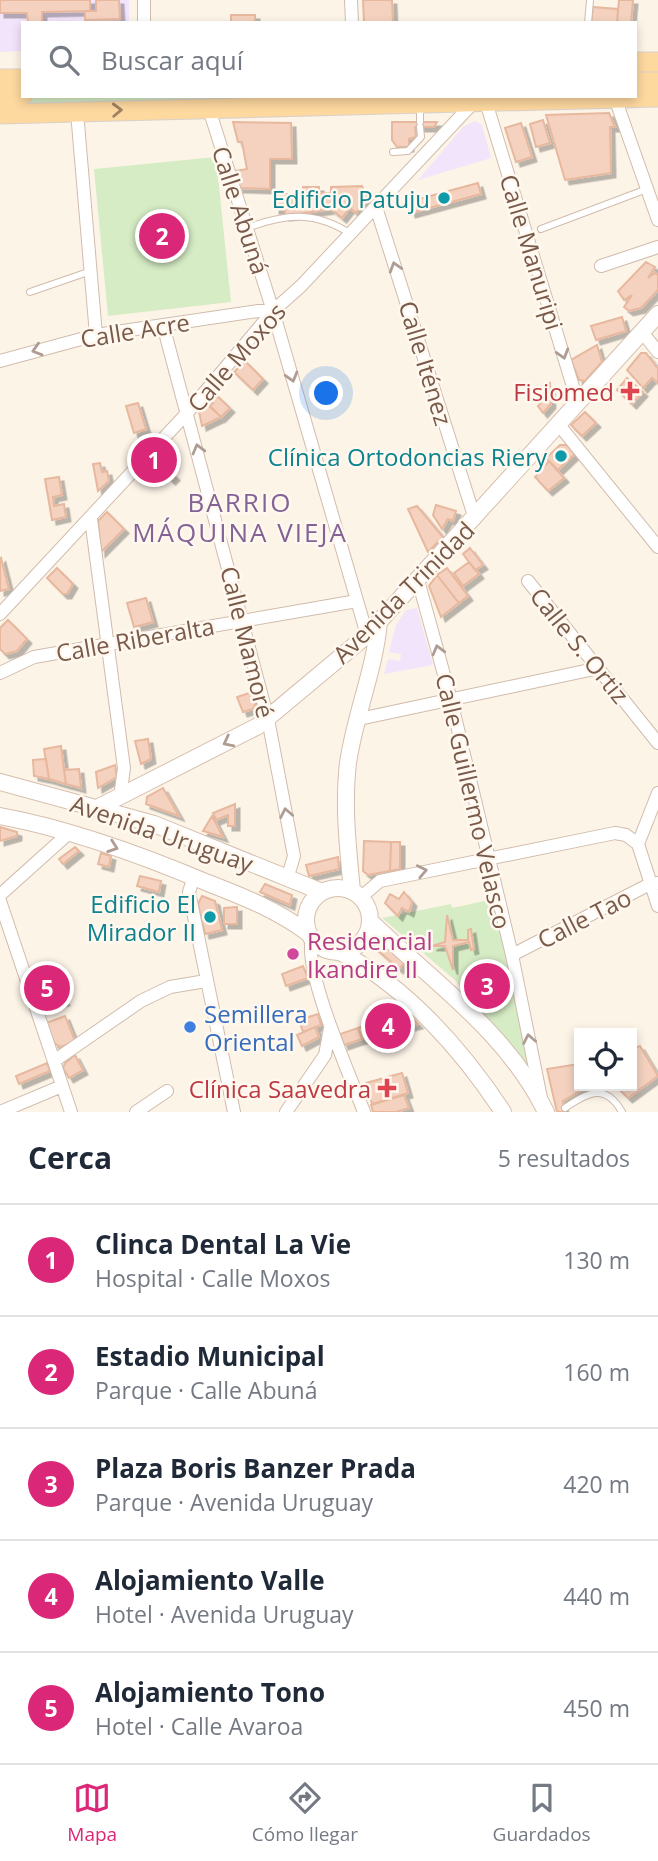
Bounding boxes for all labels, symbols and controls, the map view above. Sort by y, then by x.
search box [21,21,637,98]
icon: search [45,41,83,79]
text: Buscar aquí [101,42,243,78]
one-way arrow [112,103,123,118]
street label: Calle Abuná [205,142,277,278]
street label: Calle Manuripi [493,170,571,334]
place label: Edificio Patuju [272,182,430,215]
marker: Edificio Patuju [436,190,452,206]
pin: 2 [139,210,185,262]
one-way arrow [389,261,404,273]
street label: Calle Moxos [179,295,293,419]
street label: Calle Iténez [391,297,461,429]
street label: Calle Acre [78,305,192,355]
one-way arrow [32,341,44,356]
one-way arrow [554,348,569,360]
one-way arrow [284,371,299,383]
place label: Fisiomed [513,375,614,408]
your location [309,376,343,410]
marker: Fisiomed [620,381,640,401]
pin: 1 [131,434,177,486]
place label: Clínica Ortodoncias Riery [268,440,548,473]
one-way arrow [192,443,206,455]
marker: Clínica Ortodoncias Riery [553,448,569,464]
district label: BARRIO MÁQUINA VIEJA [132,484,348,550]
street label: Avenida Trinidad [325,514,481,670]
street label: Calle Mamoré [213,563,283,721]
street label: Calle S. Ortiz [523,580,637,710]
street label: Calle Riberalta [53,609,217,669]
one-way arrow [432,644,446,656]
street label: Calle Guillermo Velasco [429,670,519,932]
one-way arrow [222,733,235,747]
street label: Avenida Uruguay [66,786,258,880]
one-way arrow [279,807,294,819]
one-way arrow [106,839,119,853]
one-way arrow [416,864,428,879]
street label: Calle Tao [531,880,637,956]
place label: Edificio El Mirador II [87,887,196,948]
marker: Edificio El Mirador II [202,909,218,925]
place label: Residencial Ikandire II [307,924,433,985]
marker: Residencial Ikandire II [285,946,301,962]
pin: 3 [464,960,510,1012]
pin: 5 [24,962,70,1014]
place label: Semillera Oriental [204,997,308,1058]
pin: 4 [365,1000,411,1052]
marker: Semillera Oriental [182,1019,198,1035]
map controls [574,1028,637,1091]
button: locate [574,1028,637,1091]
one-way arrow [522,1033,537,1045]
place label: Clínica Saavedra [189,1072,371,1105]
marker: Clínica Saavedra [377,1078,397,1098]
text: Cerca [28,1137,112,1178]
text: 5 resultados [498,1142,630,1174]
text: Clinca Dental La Vie [95,1226,351,1262]
text: 1 [44,1244,58,1276]
text: 130 m [563,1244,630,1276]
text: Hospital · Calle Moxos [95,1262,331,1294]
text: Estadio Municipal [95,1338,325,1374]
text: 2 [44,1356,58,1388]
text: 160 m [563,1356,630,1388]
text: Parque · Calle Abuná [95,1374,317,1406]
text: Plaza Boris Banzer Prada [95,1450,416,1486]
text: 3 [44,1468,58,1500]
text: 420 m [563,1468,630,1500]
text: Parque · Avenida Uruguay [95,1486,373,1518]
text: Alojamiento Valle [95,1562,325,1598]
text: 4 [44,1580,58,1612]
text: 440 m [563,1580,630,1612]
text: Hotel · Avenida Uruguay [95,1598,354,1630]
text: Alojamiento Tono [95,1674,325,1710]
text: 5 [44,1692,58,1724]
text: 450 m [563,1692,630,1724]
text: Hotel · Calle Avaroa [95,1710,303,1742]
tab: Mapa [67,1779,117,1847]
tab: Cómo llegar [252,1779,358,1847]
tab: Guardados [493,1779,591,1847]

